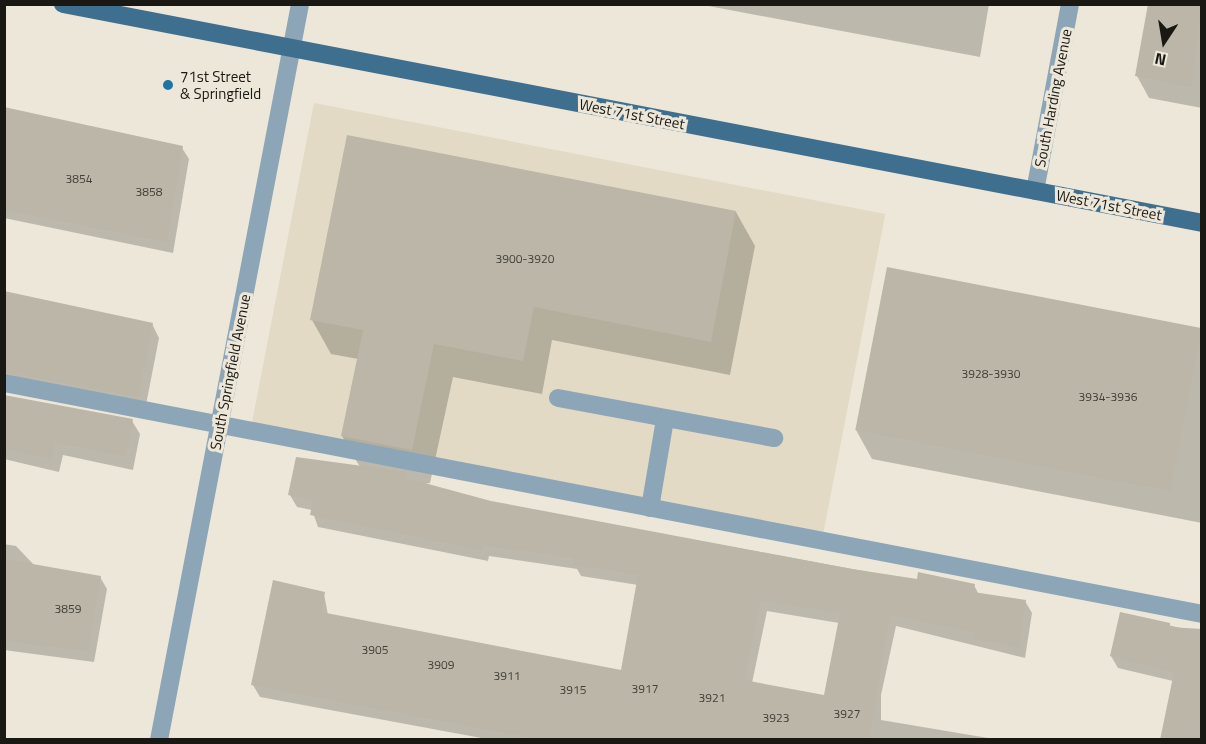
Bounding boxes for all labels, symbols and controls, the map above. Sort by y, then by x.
north arrow [1134,12,1194,72]
street label: South Harding Avenue [1031,27,1075,169]
text: N [1152,47,1168,72]
place label: 71st Street & Springfield [180,67,261,102]
marker: 71st Street & Springfield [161,78,175,92]
street label: West 71st Street [578,95,686,133]
house number: 3854 [66,172,92,186]
house number: 3858 [136,185,162,199]
street label: West 71st Street [1055,186,1163,224]
house number: 3900-3920 [495,252,555,266]
street label: South Springfield Avenue [206,293,254,451]
house number: 3928-3930 [961,367,1021,381]
house number: 3934-3936 [1078,390,1138,404]
house number: 3859 [55,602,81,616]
house number: 3905 [362,643,388,657]
house number: 3909 [428,658,454,672]
house number: 3911 [494,669,520,683]
house number: 3917 [632,682,658,696]
house number: 3915 [560,683,586,697]
house number: 3921 [699,691,725,705]
house number: 3927 [834,707,860,721]
house number: 3923 [763,711,789,725]

